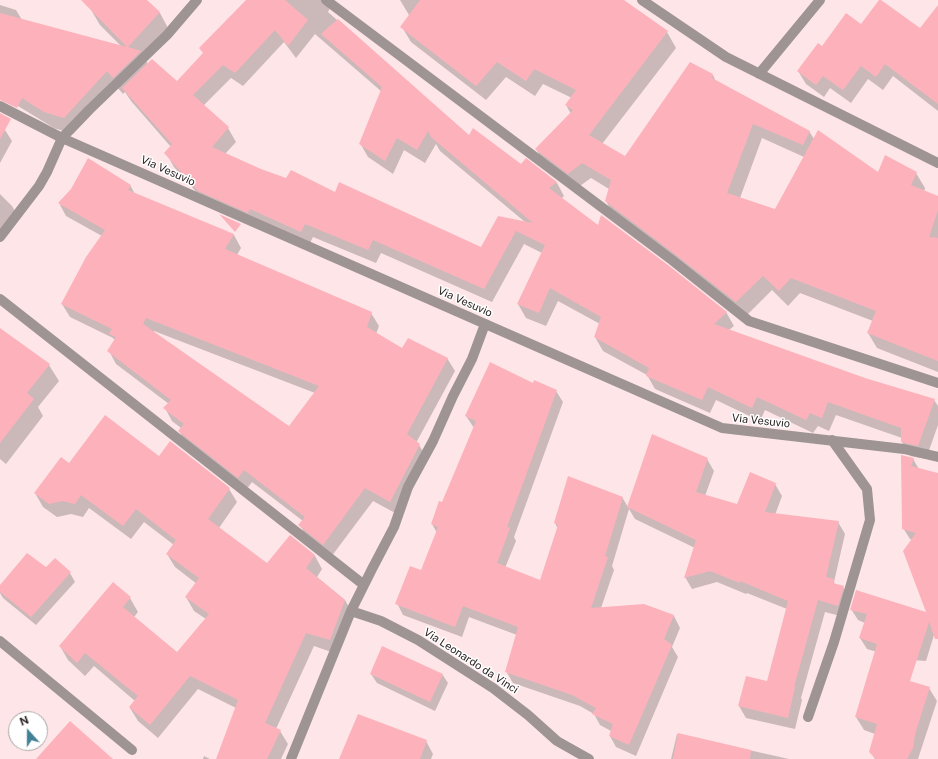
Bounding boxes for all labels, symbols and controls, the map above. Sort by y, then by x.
street label: Via Vesuvio [139,153,197,189]
street label: Via Vesuvio [436,284,494,320]
street label: Via Vesuvio [731,411,791,431]
street label: Via Leonardo da Vinci [421,626,521,696]
north arrow [8,711,48,751]
text: N [18,714,30,728]

